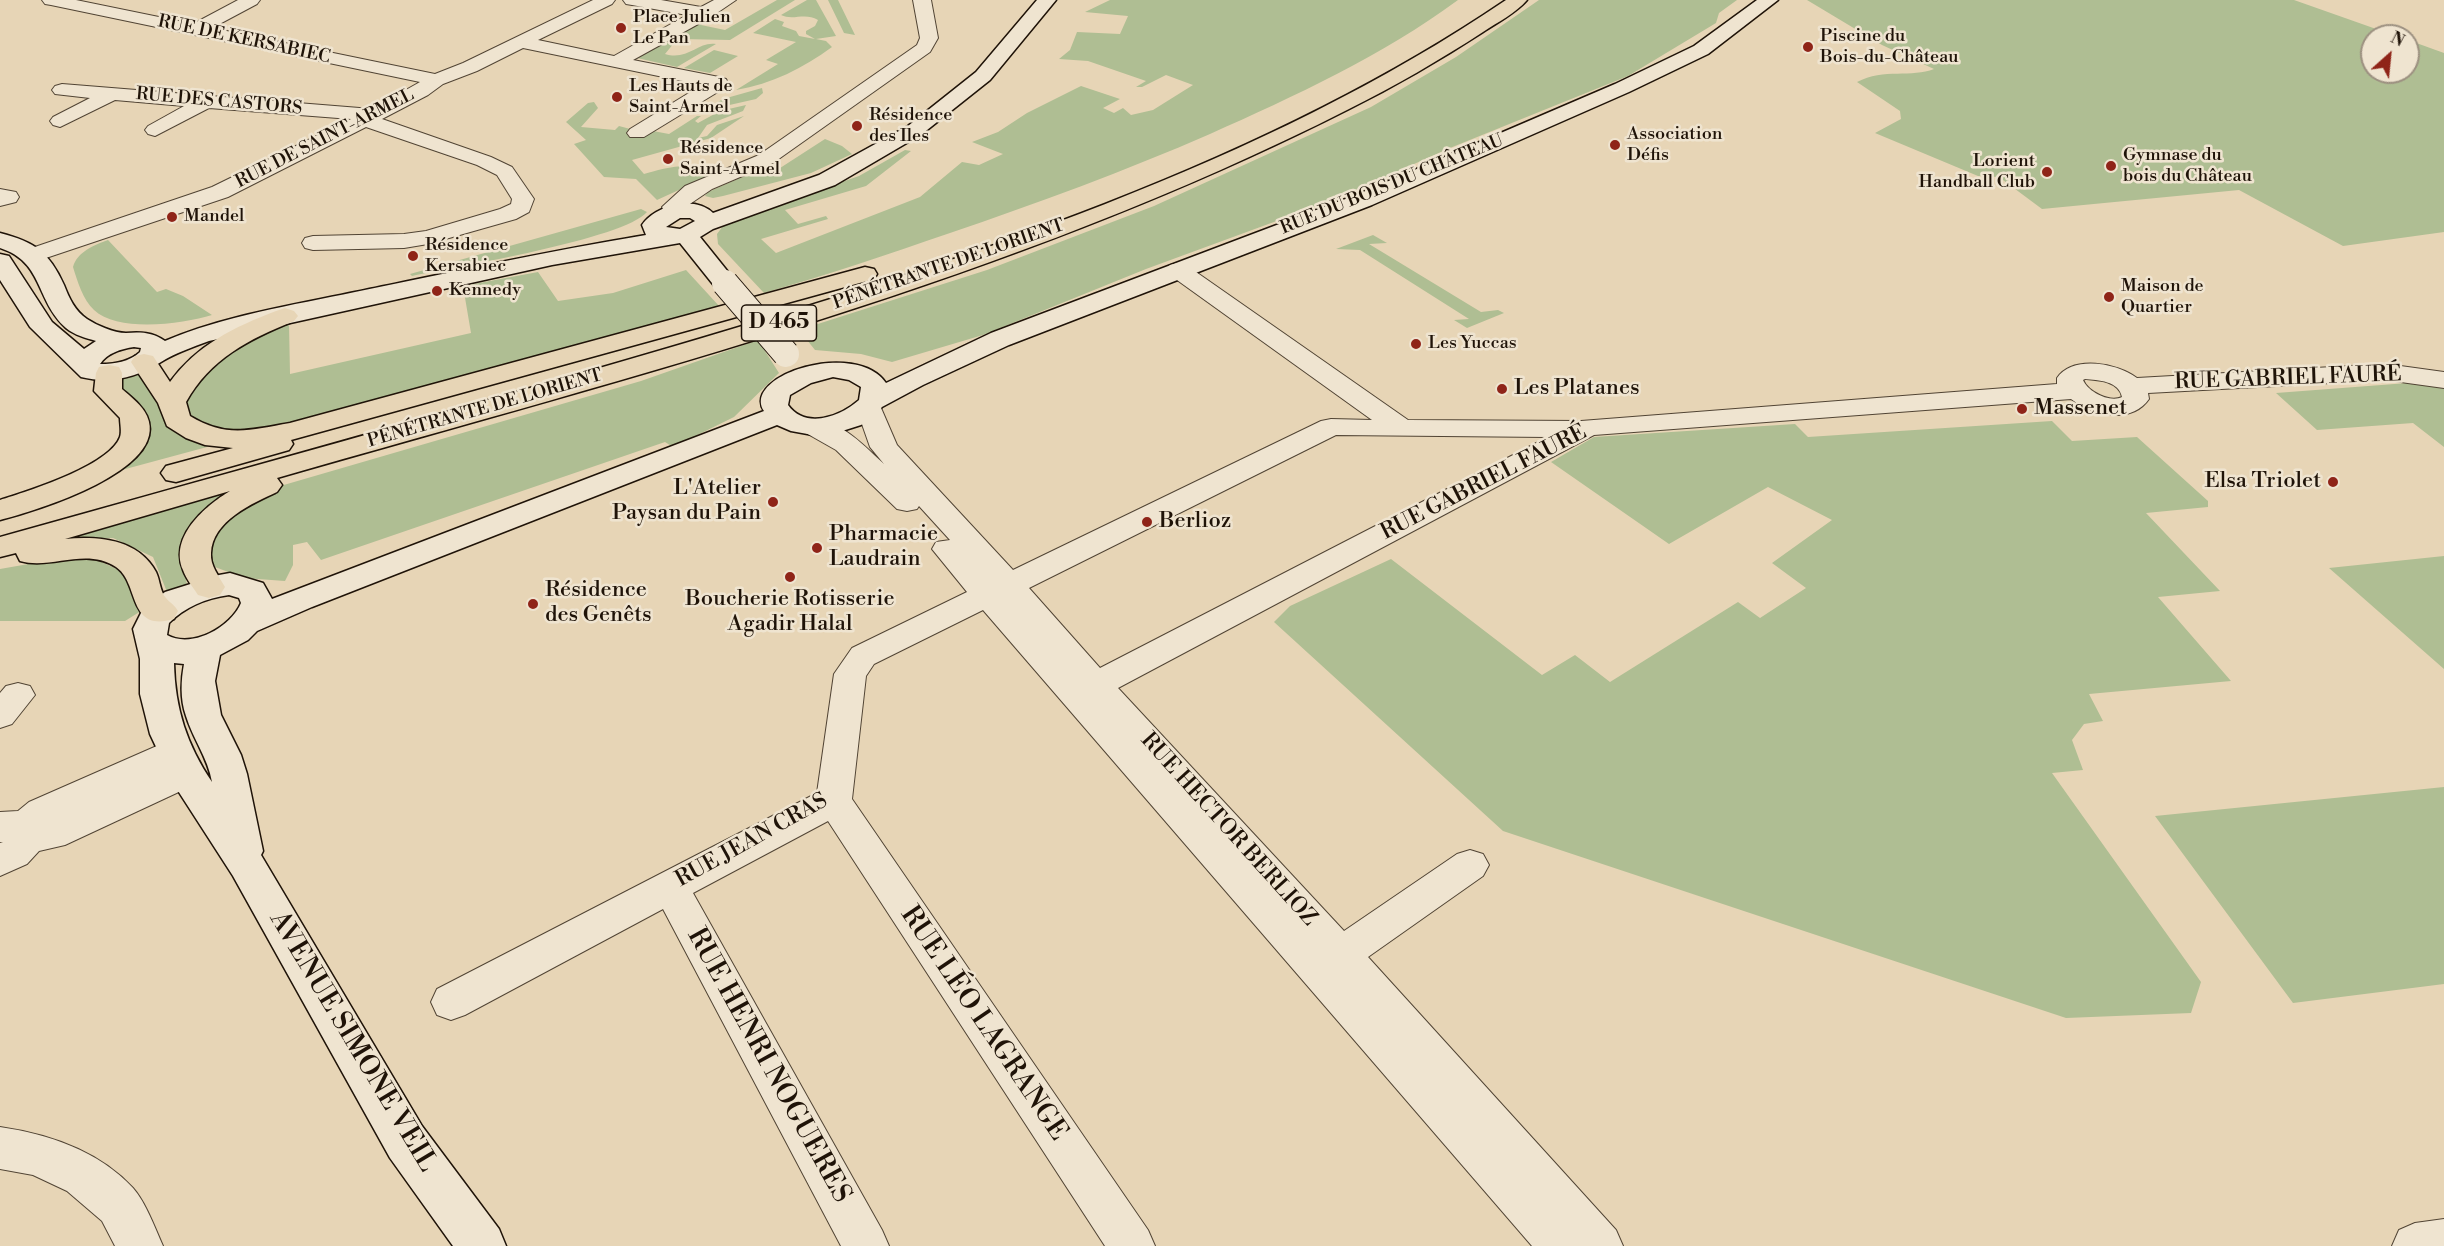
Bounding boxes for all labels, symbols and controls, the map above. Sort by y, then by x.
place label: Place Julien Le Pan [633,7,731,50]
street label: RUE DE KERSABIEC [156,11,332,69]
marker: Place Julien Le Pan [614,21,628,35]
north arrow [2360,24,2420,84]
place label: Piscine du Bois-du-Château [1820,26,1959,68]
text: N [2387,28,2407,52]
marker: Piscine du Bois-du-Château [1801,40,1815,54]
place label: Les Hauts de Saint-Armel [629,76,733,118]
street label: RUE DES CASTORS [135,84,303,120]
street label: RUE DE SAINT-ARMEL [232,85,418,193]
marker: Les Hauts de Saint-Armel [610,90,624,104]
place label: Résidence des Iles [869,105,952,148]
marker: Résidence des Iles [850,119,864,133]
place label: Association Défis [1627,124,1723,166]
street label: RUE DU BOIS DU CHÂTEAU [1277,130,1507,240]
place label: Résidence Saint-Armel [680,138,780,180]
marker: Association Défis [1608,138,1622,152]
place label: Gymnase du bois du Château [2123,145,2252,188]
place label: Lorient Handball Club [1919,151,2035,194]
marker: Résidence Saint-Armel [661,152,675,166]
marker: Gymnase du bois du Château [2104,159,2118,173]
marker: Lorient Handball Club [2040,165,2054,179]
place label: Mandel [184,206,244,228]
marker: Mandel [165,210,179,224]
street label: PÉNÉTRANTE DE LORIENT [830,215,1068,315]
place label: Résidence Kersabiec [425,235,508,278]
marker: Résidence Kersabiec [406,249,420,263]
place label: Maison de Quartier [2121,276,2204,318]
place label: Kennedy [449,280,521,302]
marker: Kennedy [430,284,444,298]
marker: Maison de Quartier [2102,290,2116,304]
road number: D 465 [742,305,816,341]
place label: Les Yuccas [1428,333,1517,355]
marker: Les Yuccas [1409,337,1423,351]
street label: RUE GABRIEL FAURÉ [2174,362,2402,396]
street label: PÉNÉTRANTE DE LORIENT [365,365,605,453]
place label: Les Platanes [1514,376,1640,402]
marker: Les Platanes [1495,382,1509,396]
place label: Massenet [2034,396,2127,422]
marker: Massenet [2015,402,2029,416]
street label: RUE GABRIEL FAURÉ [1377,420,1591,546]
place label: Elsa Triolet [2204,469,2321,495]
marker: Elsa Triolet [2326,475,2340,489]
place label: L'Atelier Paysan du Pain [612,476,761,528]
marker: L'Atelier Paysan du Pain [766,495,780,509]
place label: Berlioz [1159,509,1231,535]
marker: Berlioz [1140,515,1154,529]
place label: Pharmacie Laudrain [829,522,938,574]
marker: Pharmacie Laudrain [810,541,824,555]
marker: Boucherie Rotisserie Agadir Halal [783,570,797,584]
place label: Résidence des Genêts [545,578,652,630]
place label: Boucherie Rotisserie Agadir Halal [685,587,895,638]
marker: Résidence des Genêts [526,597,540,611]
street label: RUE HECTOR BERLIOZ [1134,728,1322,932]
street label: RUE JEAN CRAS [671,788,833,894]
street label: RUE LÉO LAGRANGE [892,901,1074,1147]
street label: AVENUE SIMONE VEIL [261,906,443,1178]
street label: RUE HENRI NOGUERES [679,923,857,1209]

